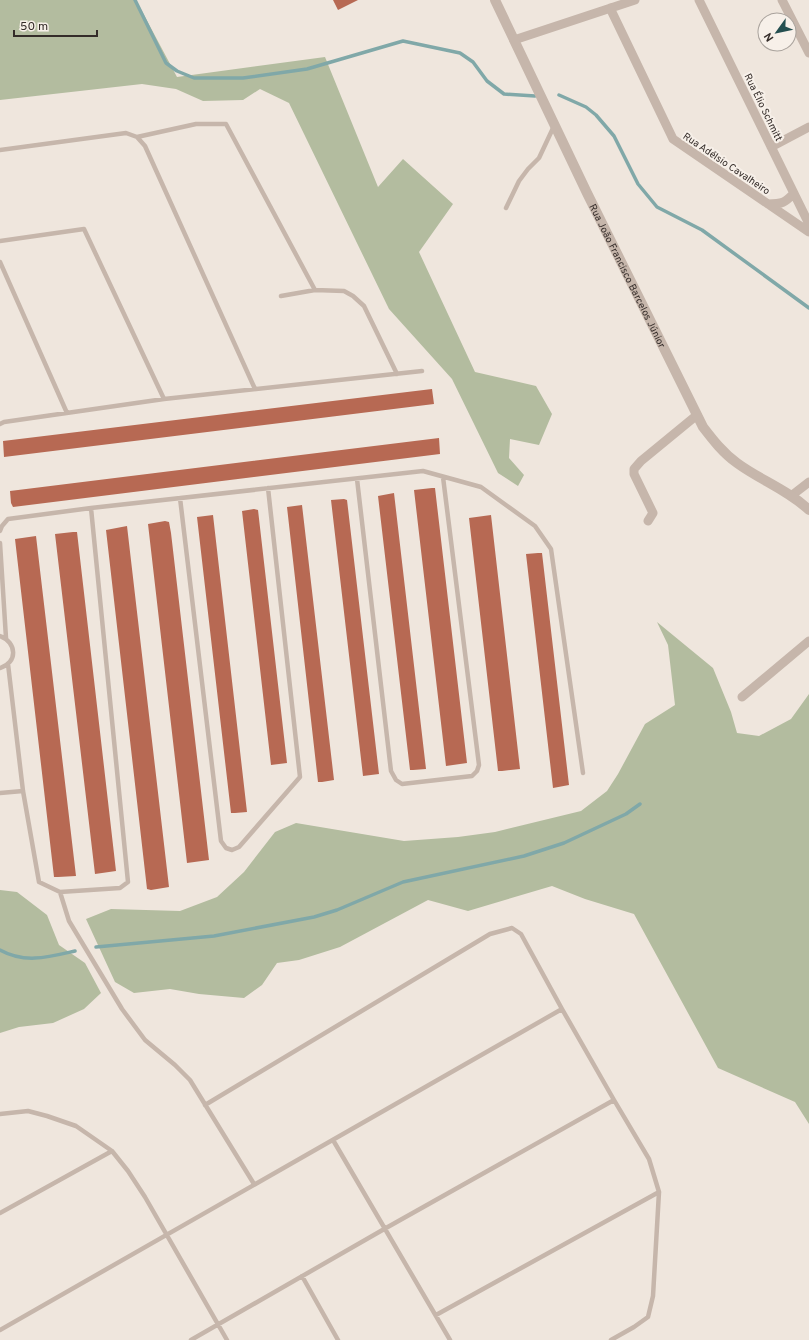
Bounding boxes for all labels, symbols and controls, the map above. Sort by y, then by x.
scale bar [14,12,97,38]
north arrow [757,12,797,52]
text: 50 m [20,19,48,35]
text: N [761,30,777,44]
street label: Rua Élio Schmitt [741,72,785,144]
street label: Rua Adélsio Cavalheiro [680,130,773,198]
street label: Rua João Francisco Barcelos Júnior [585,202,668,351]

